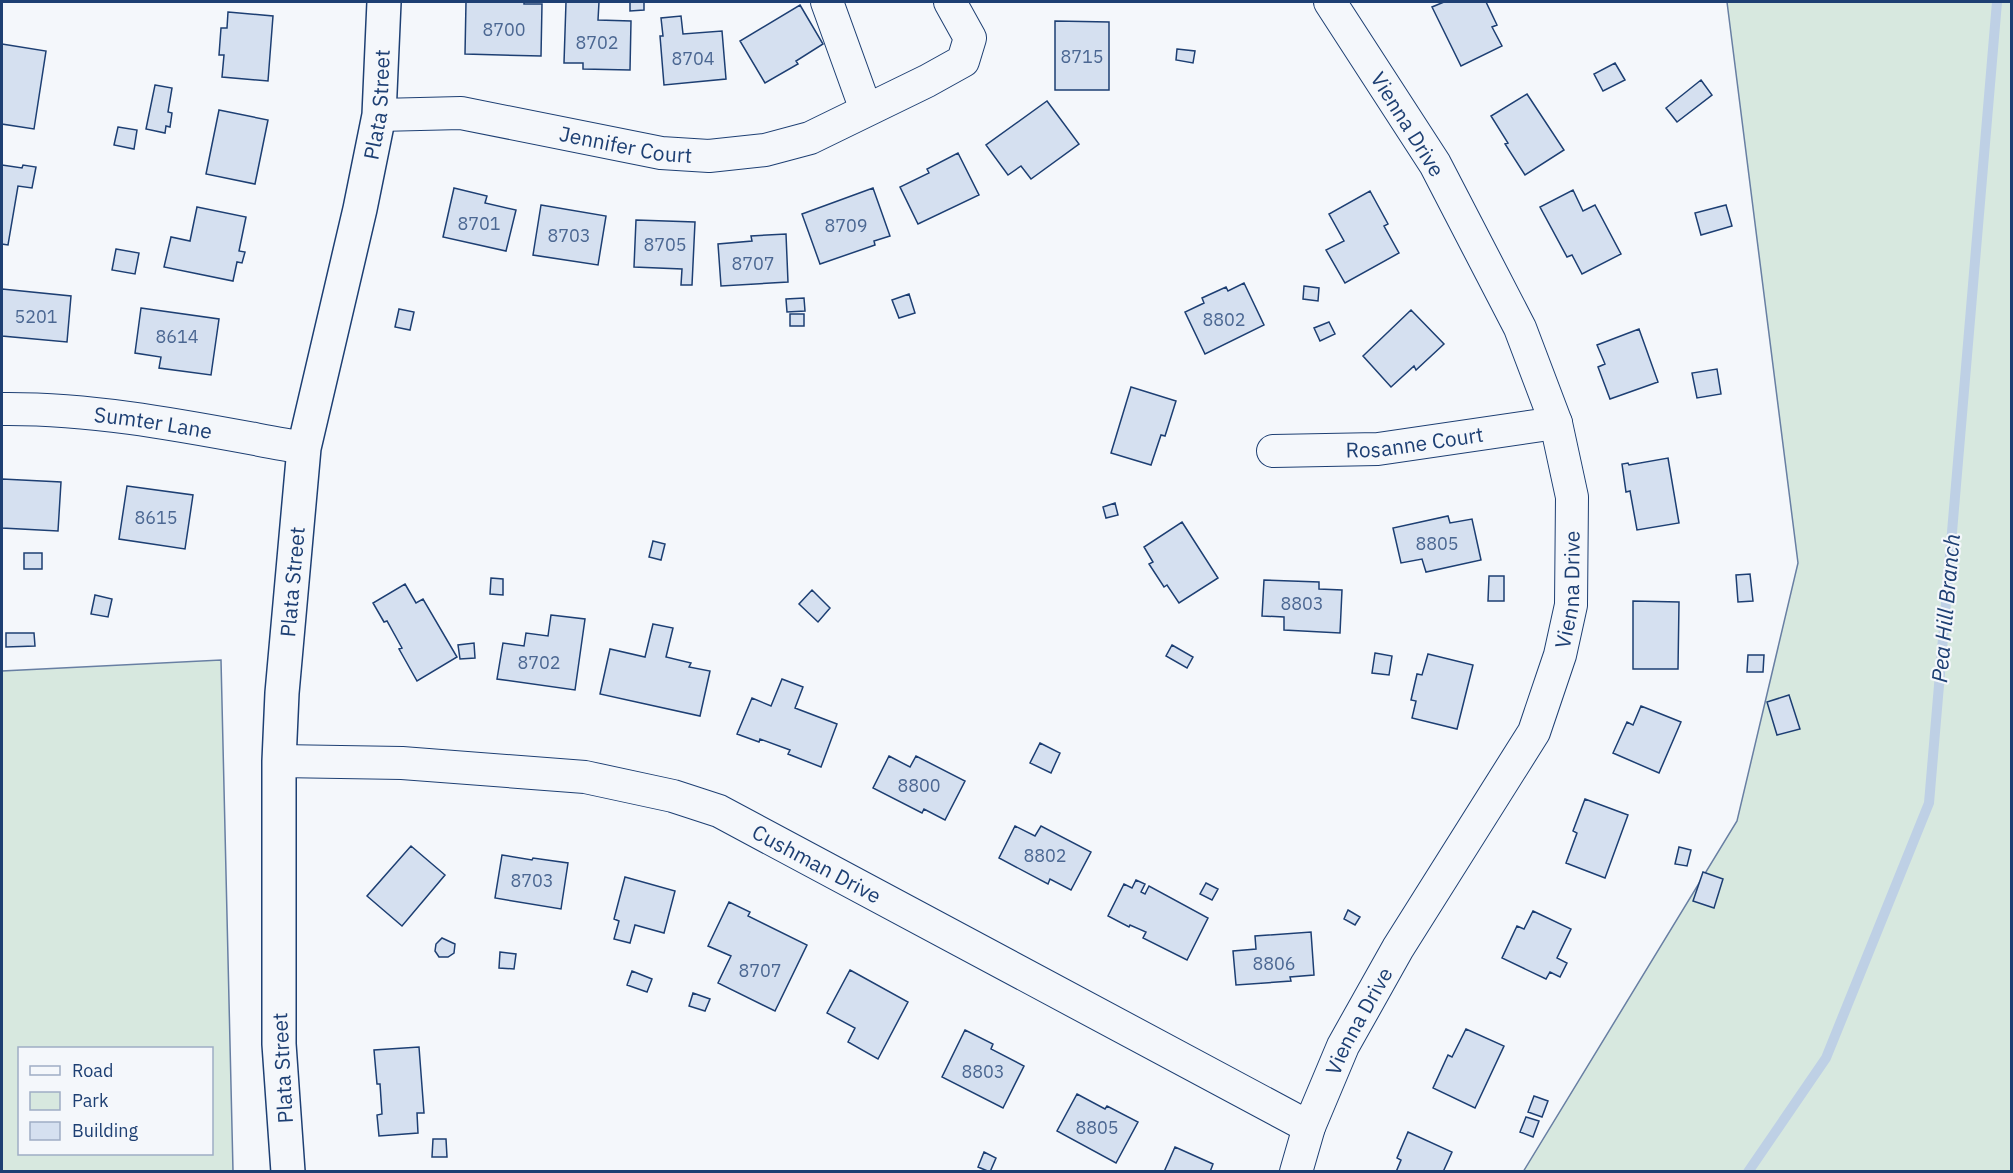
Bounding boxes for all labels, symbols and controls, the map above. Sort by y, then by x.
house number: 8700 [482,18,526,41]
house number: 8702 [575,31,619,54]
house number: 8715 [1060,45,1104,68]
house number: 8704 [671,47,715,70]
street label: Plata Street [356,49,396,162]
street label: Vienna Drive [1365,66,1451,182]
street label: Jennifer Court [557,119,693,169]
house number: 8701 [457,212,501,235]
house number: 8709 [824,214,868,237]
house number: 8703 [547,224,591,247]
house number: 8705 [643,233,687,256]
house number: 8707 [731,252,775,275]
house number: 5201 [14,305,58,328]
house number: 8802 [1202,308,1246,331]
house number: 8614 [155,325,199,348]
street label: Sumter Lane [93,400,215,445]
street label: Rosanne Court [1345,420,1485,464]
house number: 8615 [134,506,178,529]
street label: Plata Street [273,525,311,638]
street label: Vienna Drive [1548,530,1586,651]
house number: 8805 [1415,532,1459,555]
water label: Pea Hill Branch [1924,532,1966,684]
house number: 8803 [1280,592,1324,615]
house number: 8702 [517,651,561,674]
house number: 8800 [897,774,941,797]
street label: Cushman Drive [748,817,886,909]
house number: 8802 [1023,844,1067,867]
house number: 8703 [510,869,554,892]
house number: 8806 [1252,952,1296,975]
house number: 8707 [738,959,782,982]
street label: Vienna Drive [1319,962,1399,1079]
street label: Plata Street [265,1012,299,1124]
legend [18,1047,213,1155]
text: Road [72,1059,113,1082]
house number: 8803 [961,1060,1005,1083]
text: Park [72,1089,109,1112]
house number: 8805 [1075,1116,1119,1139]
text: Building [72,1119,139,1142]

